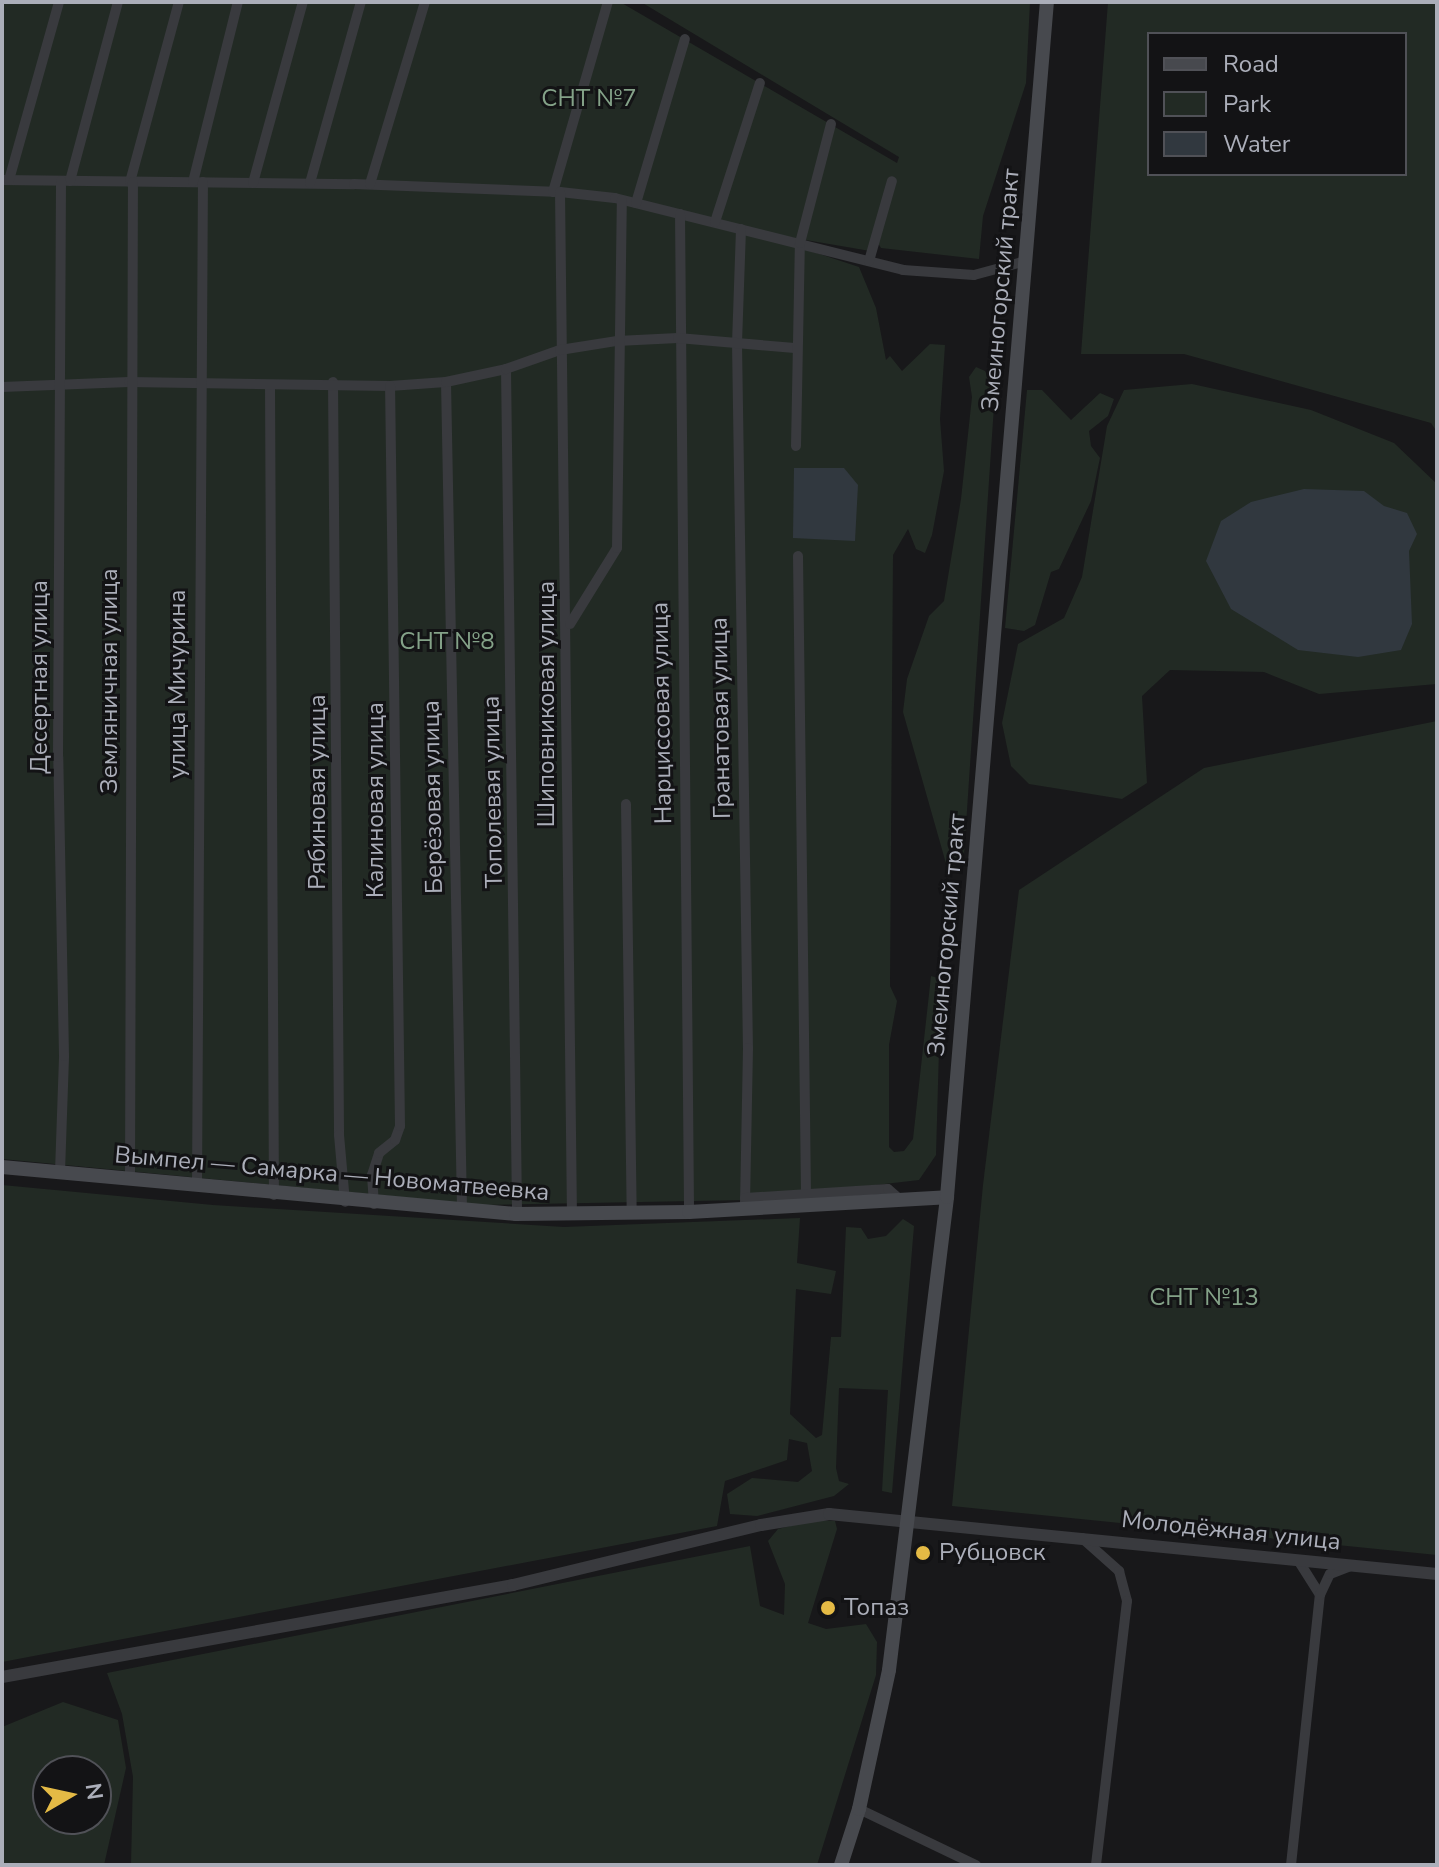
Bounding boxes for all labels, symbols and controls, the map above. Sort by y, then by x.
legend [1147,32,1407,176]
text: Road [1223,48,1279,80]
park label: СНТ №7 [541,85,637,113]
text: Park [1223,88,1271,120]
text: Water [1223,128,1290,160]
street label: Змеиногорский тракт [976,168,1026,412]
street label: Земляничная улица [96,568,124,794]
street label: Десертная улица [26,580,54,774]
street label: Шиповниковая улица [533,581,561,827]
street label: улица Мичурина [164,590,192,778]
street label: Нарциссовая улица [646,602,678,824]
street label: Гранатовая улица [705,617,737,819]
park label: СНТ №8 [399,628,495,656]
street label: Рябиновая улица [304,694,332,890]
street label: Тополевая улица [477,696,509,888]
street label: Берёзовая улица [417,700,449,894]
street label: Калиновая улица [362,702,390,898]
street label: Змеиногорский тракт [922,813,972,1057]
street label: Вымпел — Самарка — Новоматвеевка [113,1141,551,1207]
park label: СНТ №13 [1149,1284,1259,1312]
street label: Молодёжная улица [1120,1505,1342,1557]
place label: Рубцовск [939,1539,1045,1567]
marker: Рубцовск [914,1544,932,1562]
place label: Топаз [844,1594,909,1622]
marker: Топаз [819,1599,837,1617]
north arrow [32,1755,112,1835]
text: N [78,1781,110,1802]

